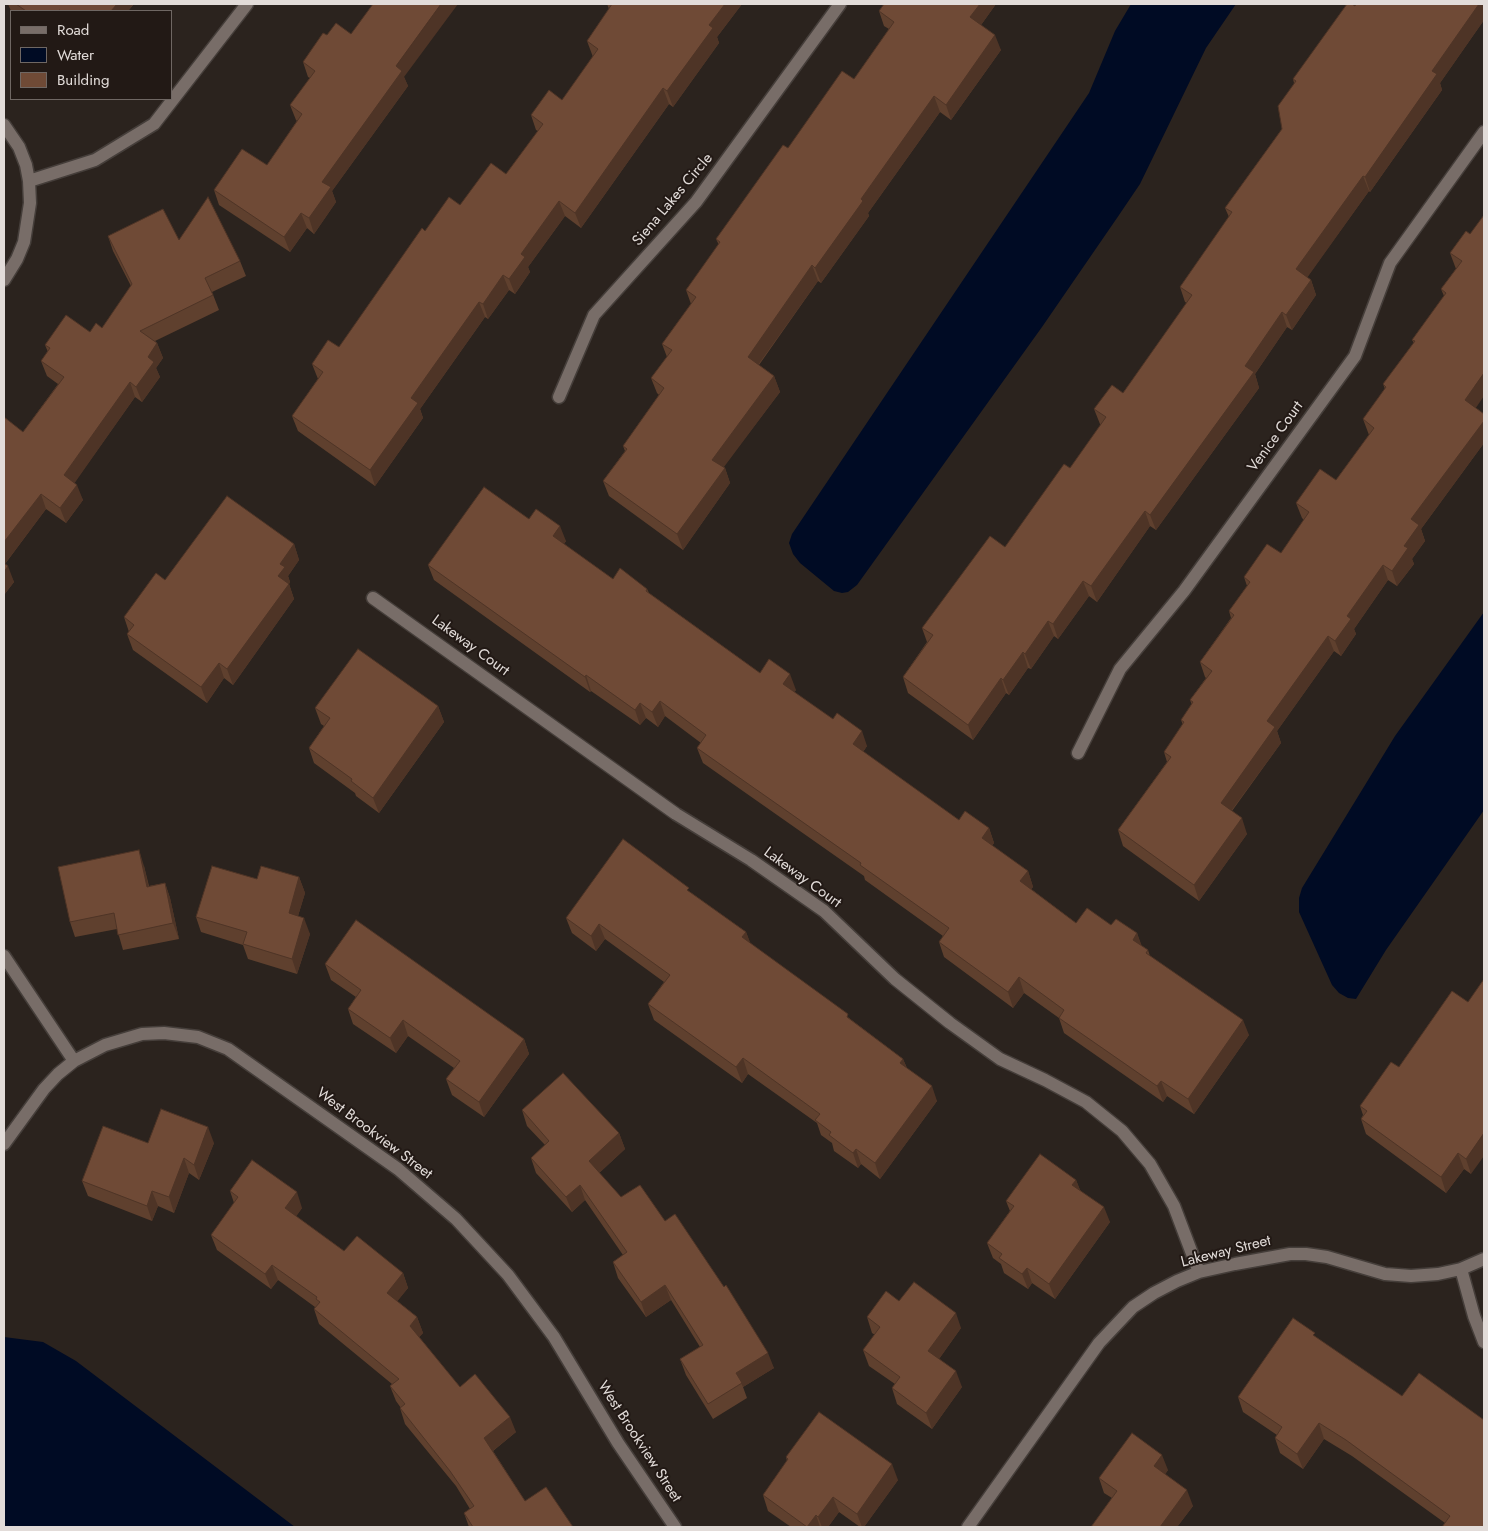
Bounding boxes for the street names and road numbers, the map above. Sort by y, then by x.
street label: Siena Lakes Circle [629,150,717,250]
street label: Venice Court [1244,398,1308,476]
street label: Lakeway Court [428,612,512,680]
street label: Lakeway Court [760,844,844,912]
street label: West Brookview Street [312,1085,436,1183]
street label: Lakeway Street [1179,1232,1273,1272]
street label: West Brookview Street [593,1378,685,1506]

